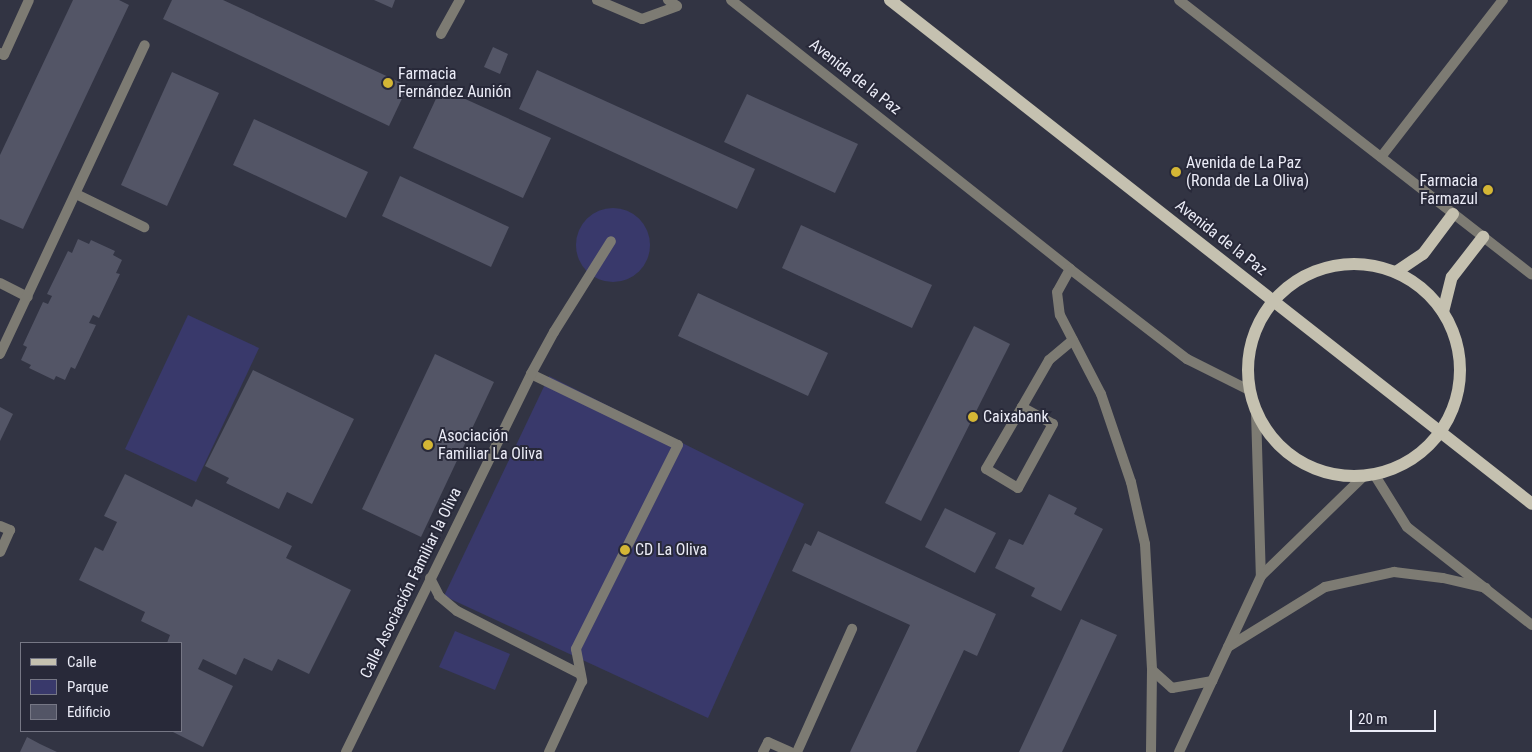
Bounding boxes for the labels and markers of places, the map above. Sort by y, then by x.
place label: Farmacia Fernández Aunión [398,64,511,102]
marker: Farmacia Fernández Aunión [382,77,394,89]
place label: Avenida de La Paz (Ronda de La Oliva) [1186,153,1309,191]
marker: Avenida de La Paz (Ronda de La Oliva) [1170,166,1182,178]
place label: Farmacia Farmazul [1420,171,1478,209]
marker: Farmacia Farmazul [1482,184,1494,196]
place label: Caixabank [983,407,1049,427]
marker: Caixabank [967,411,979,423]
place label: Asociación Familiar La Oliva [438,426,543,464]
marker: Asociación Familiar La Oliva [422,439,434,451]
place label: CD La Oliva [635,540,707,560]
marker: CD La Oliva [619,544,631,556]

